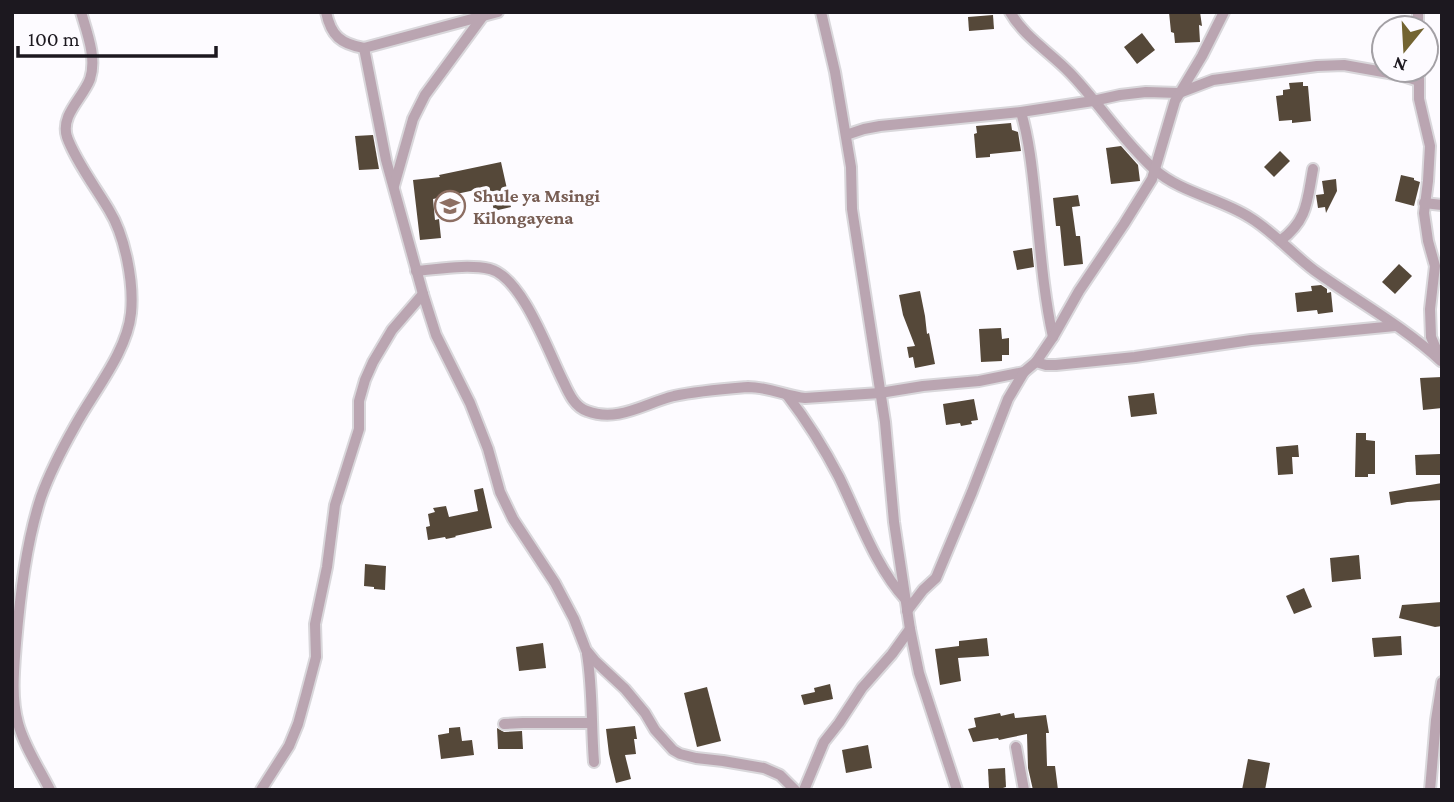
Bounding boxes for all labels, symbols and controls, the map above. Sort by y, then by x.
scale bar [18,14,215,58]
north arrow [1370,14,1440,84]
text: 100 m [28,27,80,51]
text: N [1390,53,1409,77]
place label: Shule ya Msingi Kilongayena [473,185,600,228]
school or university icon: Shule ya Msingi Kilongayena [433,189,467,223]

